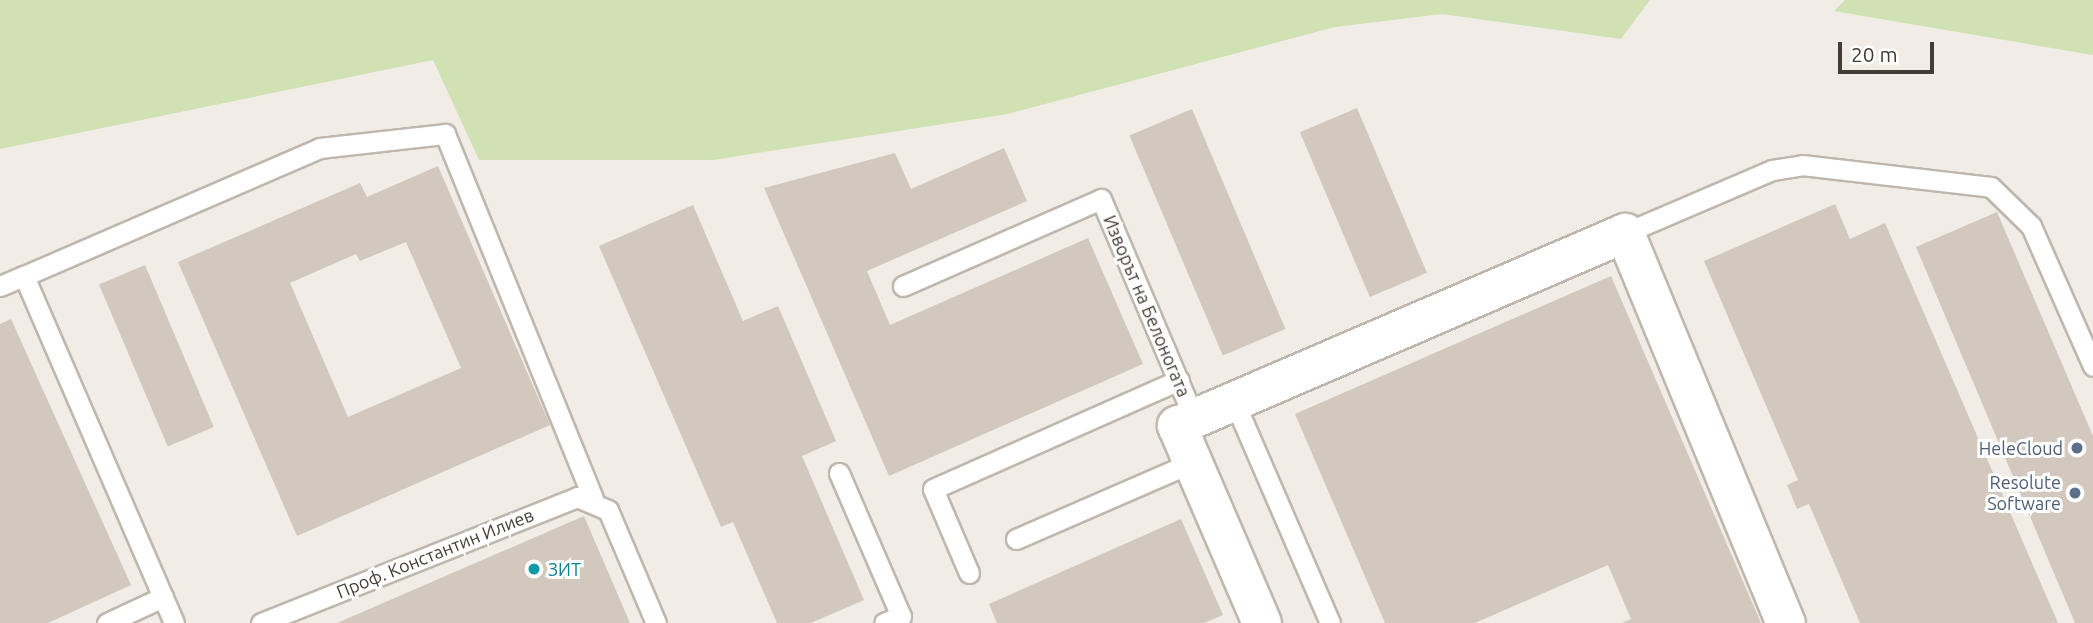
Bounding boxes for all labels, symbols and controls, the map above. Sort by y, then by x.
scale bar [1841,28,1937,72]
text: 20 m [1851,42,1898,66]
street label: Изворът на Белоногата [1099,212,1195,400]
place label: HeleCloud [1979,437,2063,459]
marker: HeleCloud [2069,440,2085,456]
place label: Resolute Software [1987,472,2061,514]
marker: Resolute Software [2067,485,2083,501]
street label: Проф. Константин Илиев [333,503,537,603]
place label: ЗИТ [548,558,581,580]
marker: ЗИТ [526,561,542,577]

